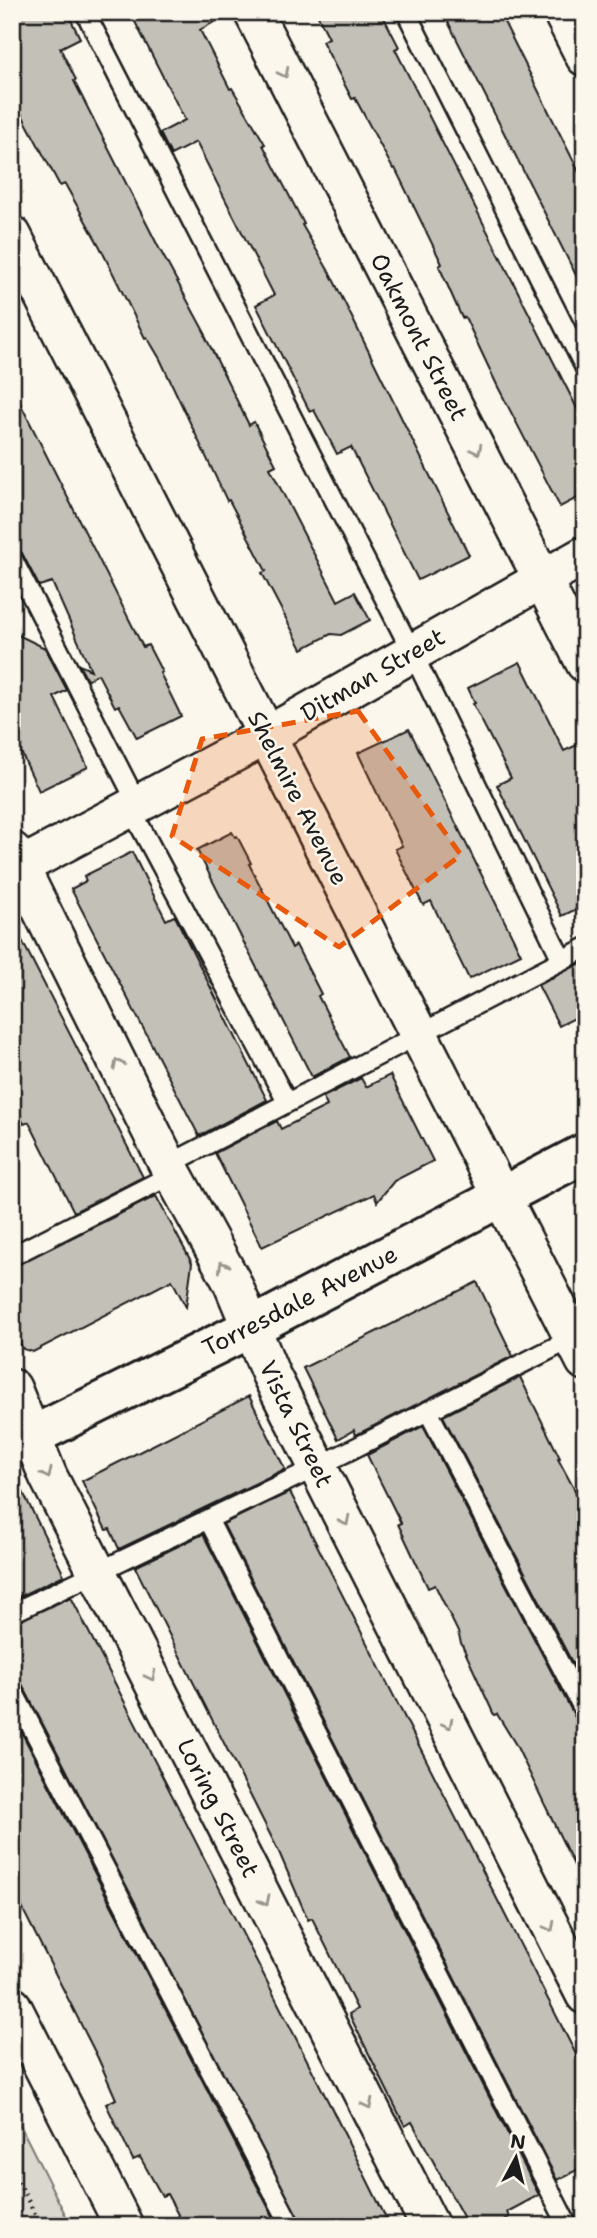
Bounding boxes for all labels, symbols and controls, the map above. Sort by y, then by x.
one-way arrow [275,66,289,78]
street label: Oakmont Street [363,248,475,426]
one-way arrow [468,443,482,455]
street label: Ditman Street [295,621,451,729]
street label: Shelmire Avenue [240,705,356,891]
one-way arrow [112,1059,126,1071]
street label: Torresdale Avenue [197,1238,403,1364]
one-way arrow [218,1260,231,1273]
street label: Vista Street [251,1355,341,1493]
one-way arrow [39,1466,53,1479]
one-way arrow [336,1514,350,1527]
one-way arrow [142,1669,156,1681]
one-way arrow [439,1717,453,1730]
street label: Loring Street [169,1733,267,1883]
one-way arrow [256,1894,270,1906]
one-way arrow [542,1920,556,1933]
one-way arrow [359,2097,373,2109]
north arrow [482,2122,552,2192]
text: N [509,2128,527,2155]

